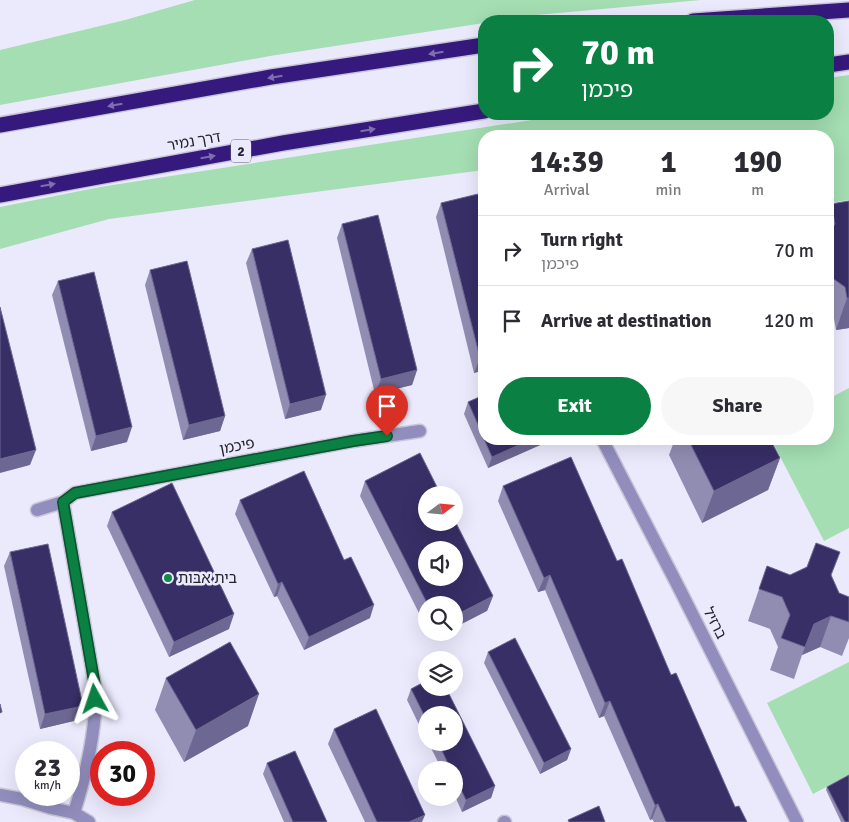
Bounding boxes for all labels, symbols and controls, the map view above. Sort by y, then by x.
text: 70 m [581,31,655,74]
icon: right [498,35,563,100]
one-way arrow [427,49,443,57]
one-way arrow [267,73,283,81]
text: פיכמן [581,76,633,103]
one-way arrow [106,101,122,109]
one-way arrow [360,125,376,133]
street label: דרך נמיר [166,127,222,155]
road number: 2 [231,140,251,162]
text: 14:39 [530,144,604,181]
text: 1 [660,144,677,181]
text: 190 [733,144,782,181]
one-way arrow [200,152,216,160]
text: Arrival [544,180,590,200]
text: min [656,180,681,200]
text: m [751,180,764,200]
one-way arrow [40,181,56,189]
text: Turn right [541,228,623,252]
icon: right [498,237,526,265]
text: 70 m [774,239,814,263]
text: פיכמן [541,254,579,274]
icon: arrive [498,307,526,335]
text: Arrive at destination [541,309,712,333]
text: 120 m [764,309,814,333]
button: Exit [498,377,651,435]
button: Share [661,377,814,435]
pin [366,385,408,436]
icon: arrive [373,392,401,420]
street label: פיכמן [218,434,256,458]
north arrow [418,486,462,531]
map controls [418,486,463,806]
button: sound [418,541,463,586]
place label: בית אבות [178,569,238,587]
marker: בית אבות [162,572,174,584]
button: search [418,596,463,641]
street label: ברזיל [699,604,731,642]
button: layers [418,651,463,696]
position arrow [68,672,120,724]
button: + [418,706,463,751]
speed limit sign: 30 [90,741,155,806]
text: 23 [34,752,61,783]
button: − [418,761,463,806]
text: km/h [34,778,61,793]

